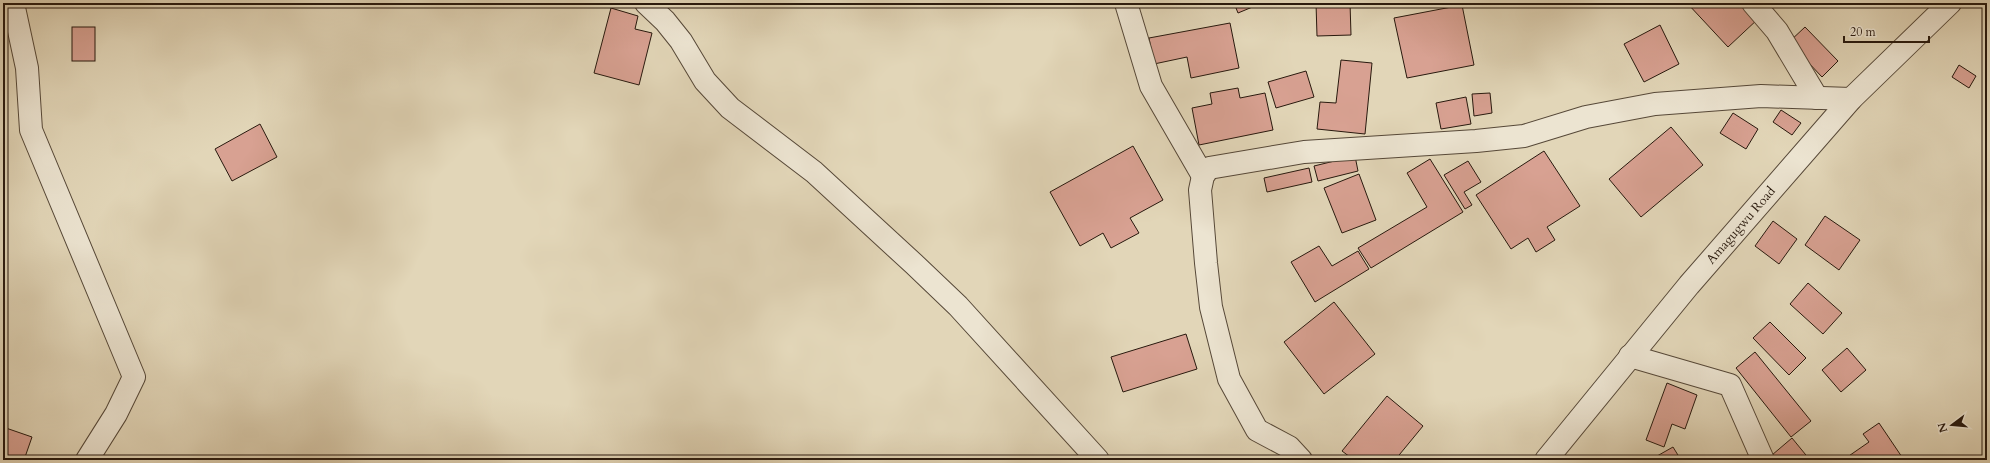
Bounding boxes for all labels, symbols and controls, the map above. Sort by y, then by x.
scale bar [1844,18,1929,44]
text: 20 m [1850,24,1877,40]
street label: Amagugwu Road [1702,183,1780,268]
north arrow [1932,405,1972,445]
text: N [1934,421,1951,434]

